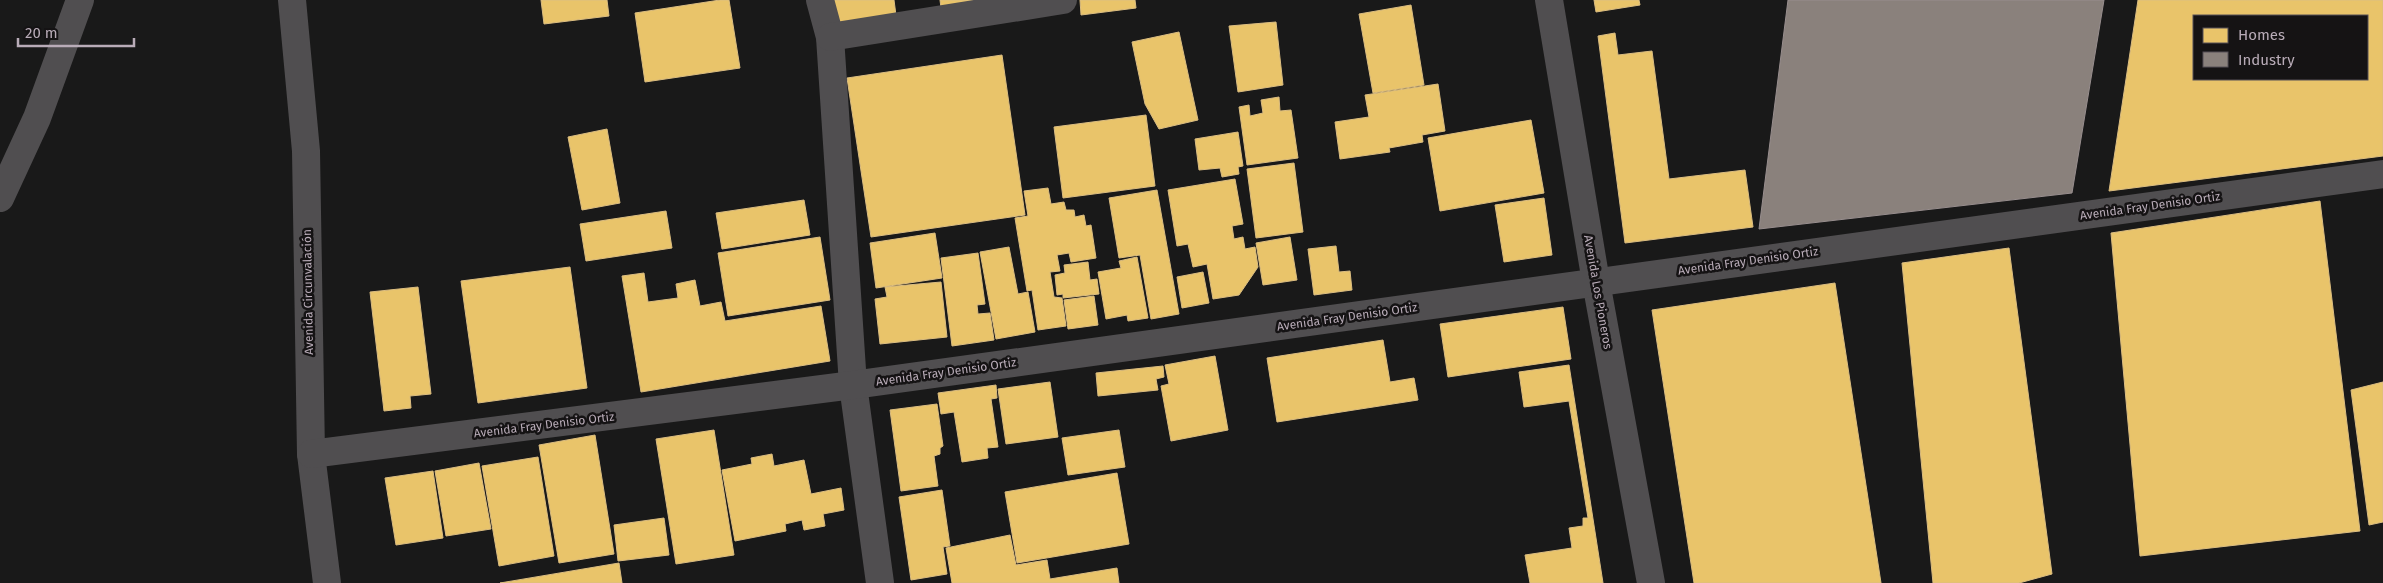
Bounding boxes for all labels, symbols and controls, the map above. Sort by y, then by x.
scale bar [18,15,134,47]
legend [2193,15,2368,80]
text: 20 m [25,24,58,42]
text: Homes [2238,26,2285,44]
text: Industry [2238,51,2295,69]
street label: Avenida Fray Denisio Ortiz [2079,189,2221,223]
street label: Avenida Circunvalación [300,229,316,355]
street label: Avenida Los Pioneros [1581,234,1615,351]
street label: Avenida Fray Denisio Ortiz [1677,244,1819,278]
street label: Avenida Fray Denisio Ortiz [1276,300,1418,334]
street label: Avenida Fray Denisio Ortiz [875,355,1017,389]
street label: Avenida Fray Denisio Ortiz [473,409,615,441]

